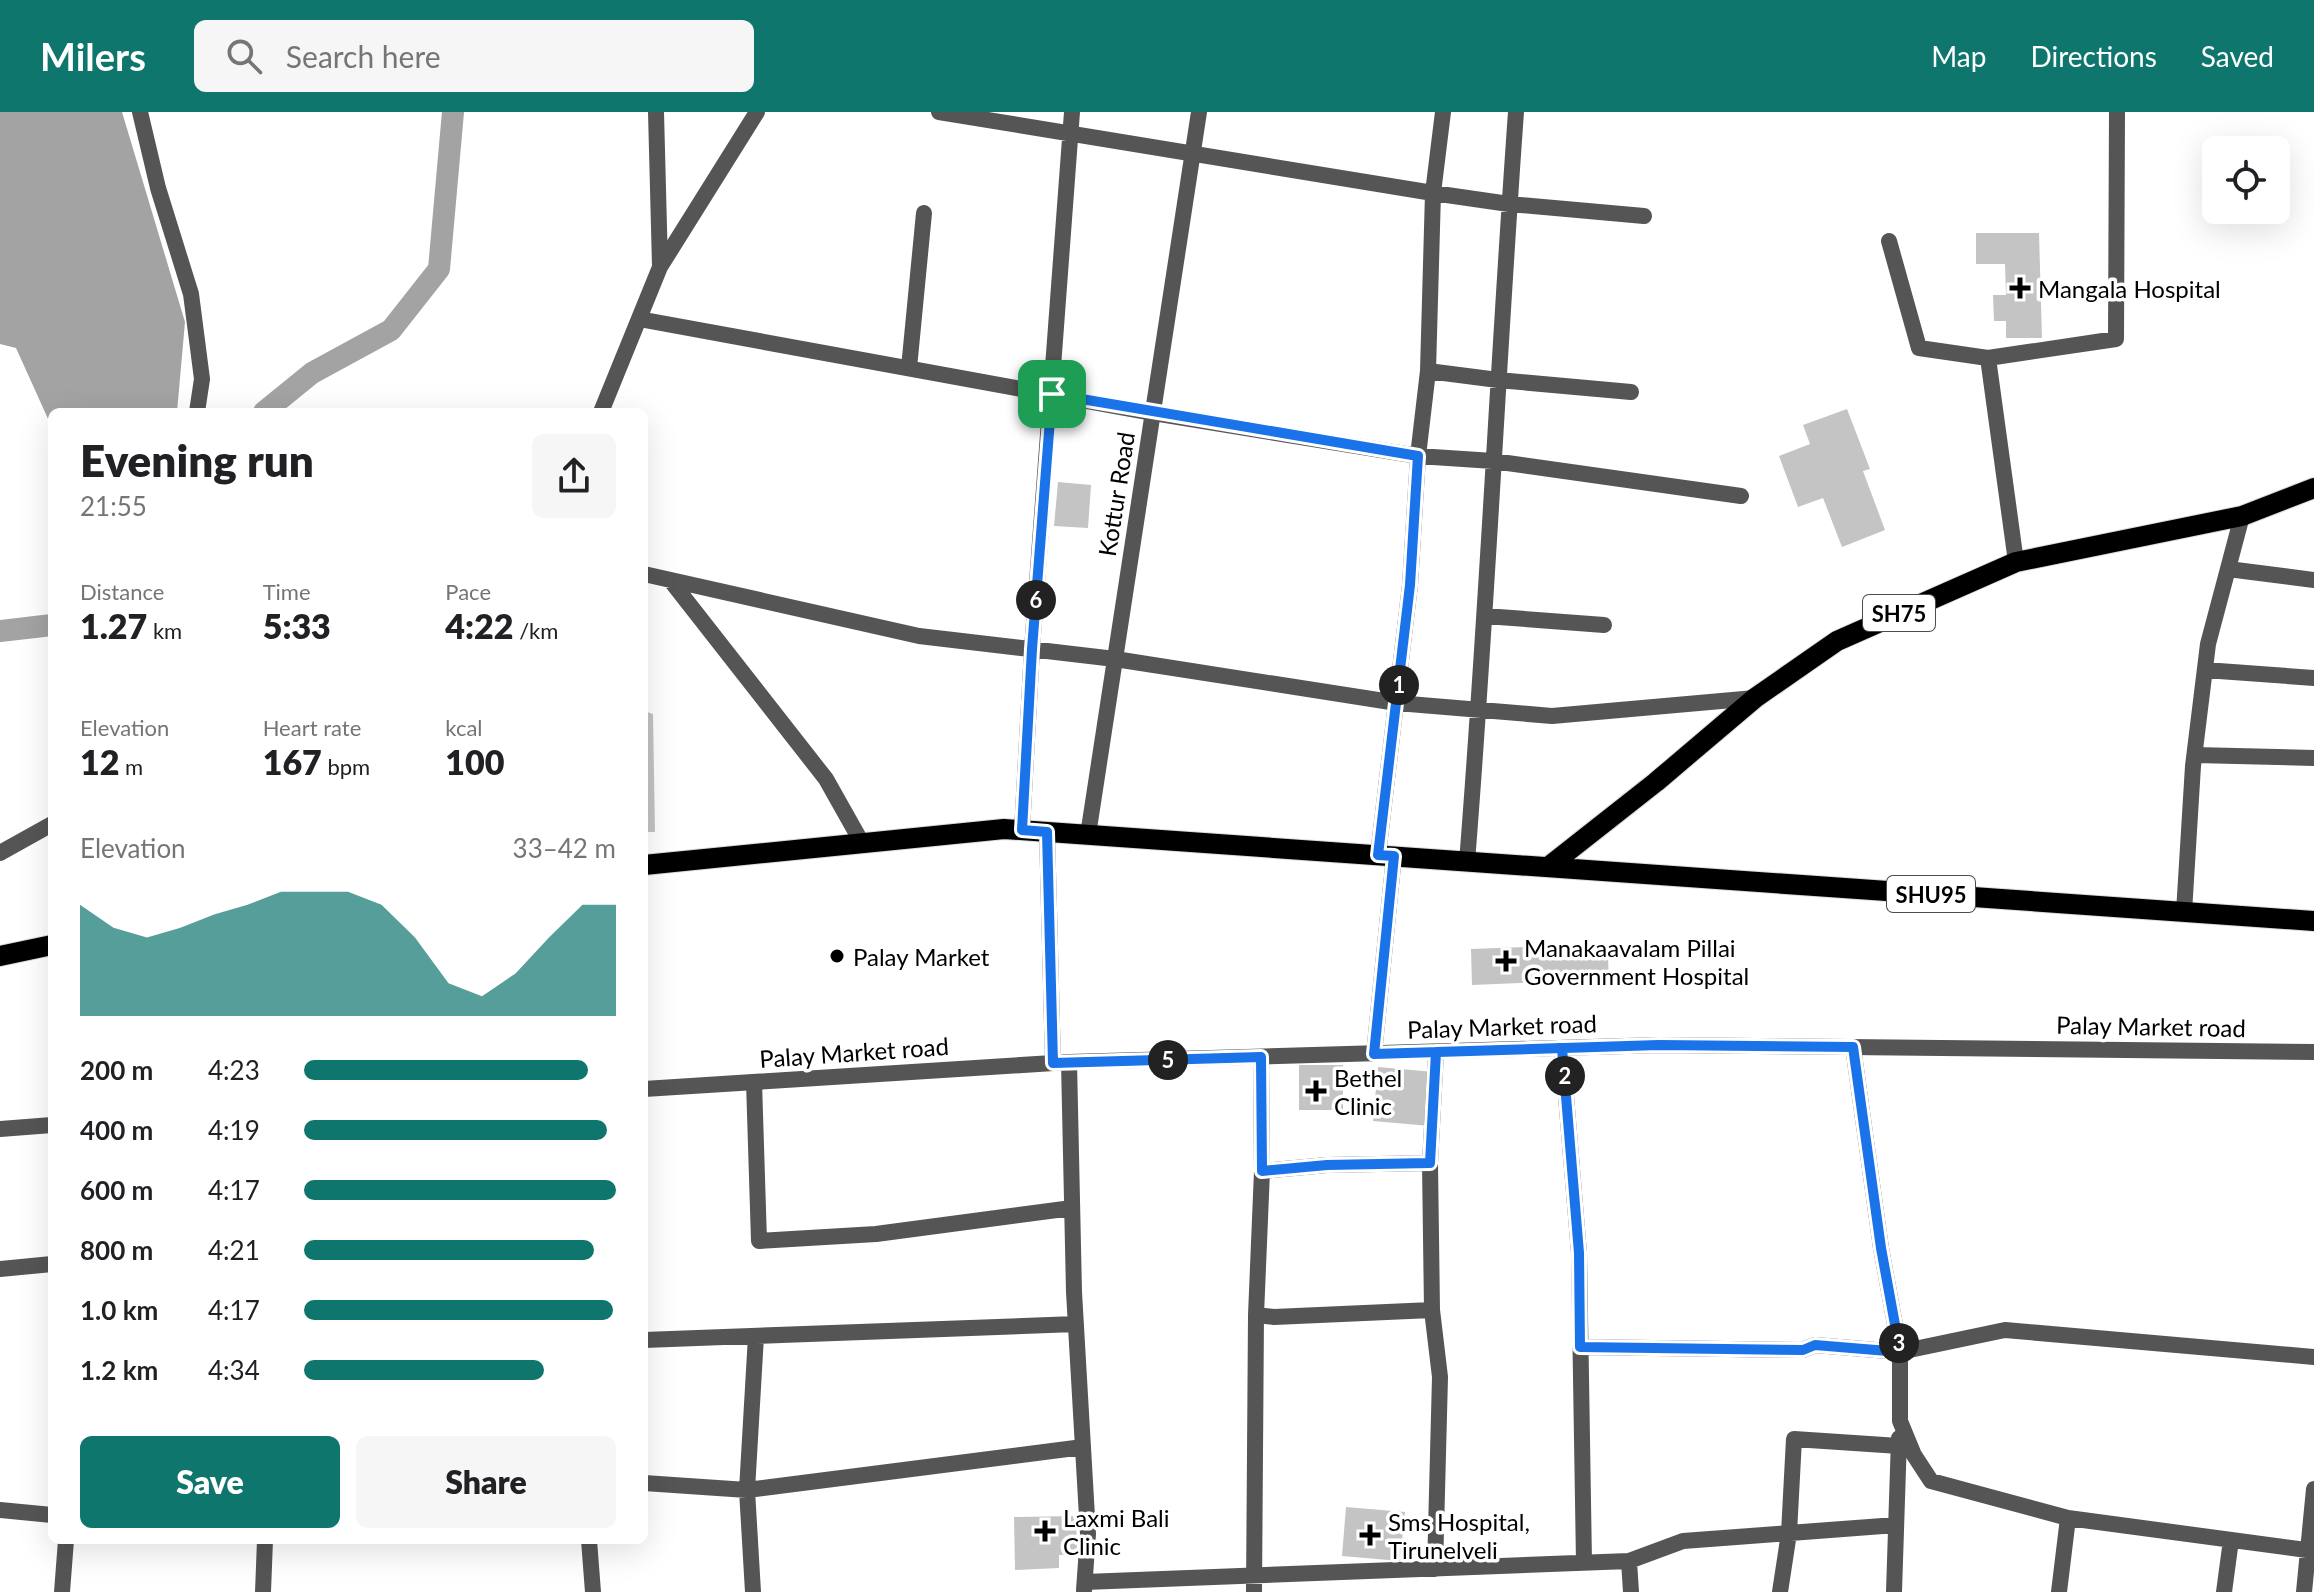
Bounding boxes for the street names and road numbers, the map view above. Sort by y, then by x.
street label: Kottur Road [1092,430,1140,558]
road number: SH75 [1863,595,1935,631]
road number: SHU95 [1887,876,1975,912]
street label: Palay Market road [1407,1008,1597,1044]
street label: Palay Market road [2056,1010,2246,1042]
street label: Palay Market road [758,1031,950,1073]

